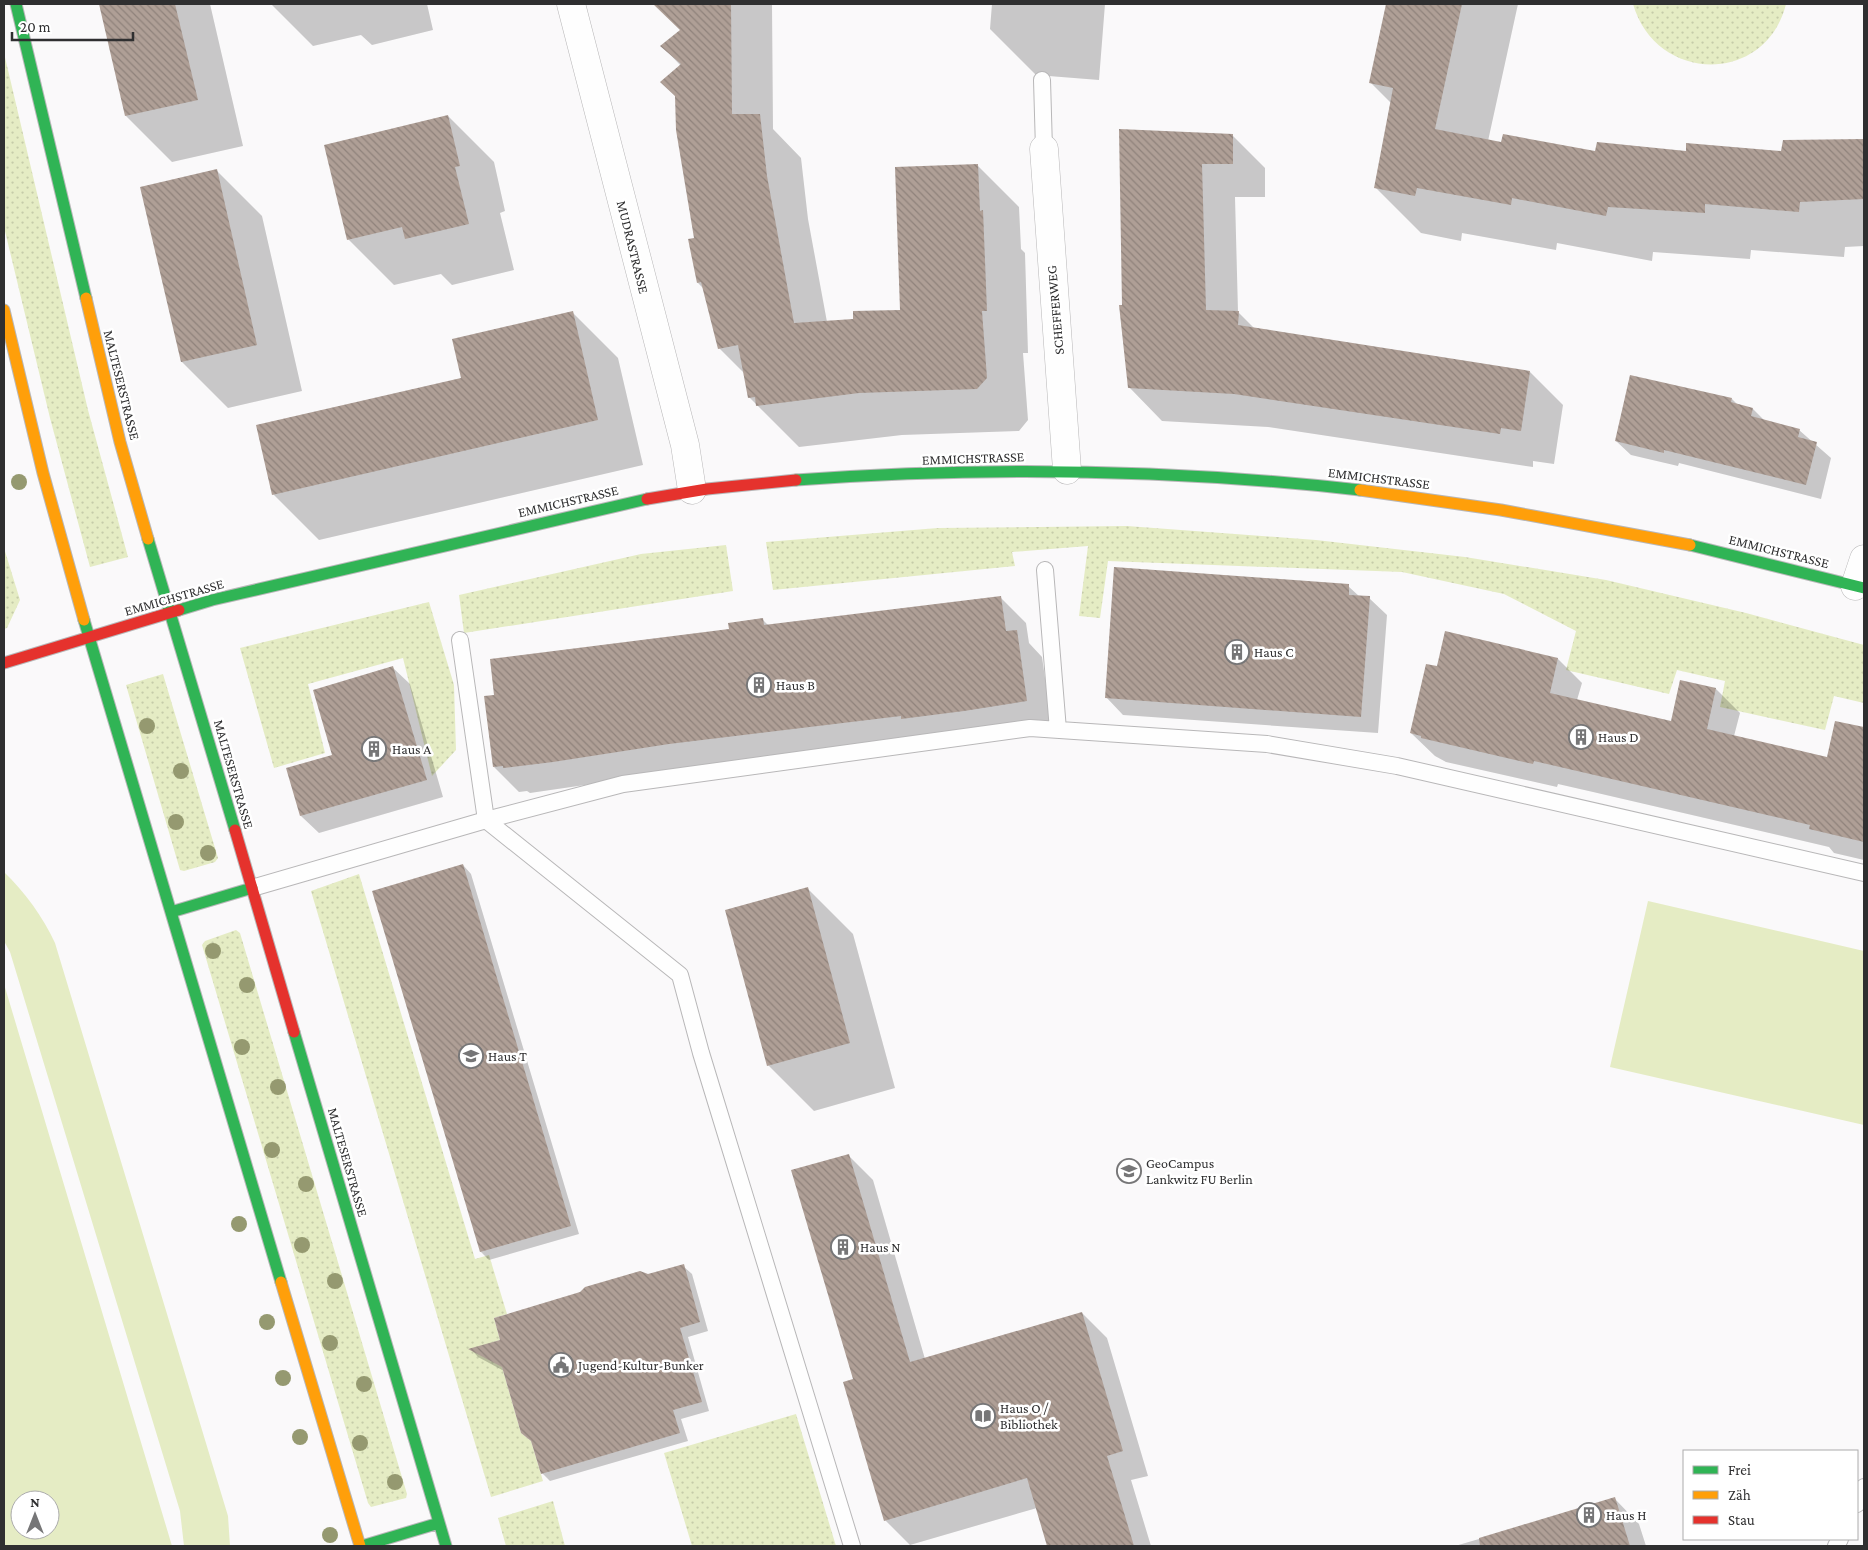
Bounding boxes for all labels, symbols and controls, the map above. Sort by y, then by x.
scale bar [12,10,134,42]
text: 20 m [20,19,51,35]
street label: MUDRASTRASSE [614,199,652,296]
street label: SCHEFFERWEG [1043,264,1067,355]
street label: MALTESERSTRASSE [101,328,143,442]
street label: EMMICHSTRASSE [921,448,1025,468]
street label: EMMICHSTRASSE [1327,464,1431,492]
street label: EMMICHSTRASSE [516,482,620,520]
street label: EMMICHSTRASSE [1727,531,1831,571]
street label: EMMICHSTRASSE [122,575,226,619]
building icon: Haus C [1224,639,1250,665]
place label: Haus C [1254,644,1293,660]
building icon: Haus B [746,672,772,698]
place label: Haus B [776,677,815,693]
street label: MALTESERSTRASSE [211,718,257,831]
building icon: Haus D [1568,724,1594,750]
place label: Haus D [1598,729,1639,745]
building icon: Haus A [361,736,387,762]
place label: Haus A [392,741,431,757]
school or university icon: Haus T [458,1043,484,1069]
place label: Haus T [488,1048,527,1064]
street label: MALTESERSTRASSE [325,1106,371,1219]
place label: GeoCampus Lankwitz FU Berlin [1146,1155,1253,1187]
school or university icon: GeoCampus Lankwitz FU Berlin [1116,1158,1142,1184]
building icon: Haus N [830,1234,856,1260]
place label: Haus N [860,1239,900,1255]
public building icon: Jugend-Kultur-Bunker [548,1352,574,1378]
place label: Jugend-Kultur-Bunker [576,1357,704,1373]
place label: Haus O / Bibliothek [1000,1400,1058,1432]
library icon: Haus O / Bibliothek [970,1403,996,1429]
legend [1683,1450,1858,1540]
text: Frei [1728,1462,1751,1478]
text: Zäh [1728,1487,1751,1503]
north arrow [10,1490,60,1540]
text: N [30,1494,40,1510]
building icon: Haus H [1576,1502,1602,1528]
place label: Haus H [1606,1507,1646,1523]
text: Stau [1728,1512,1755,1528]

